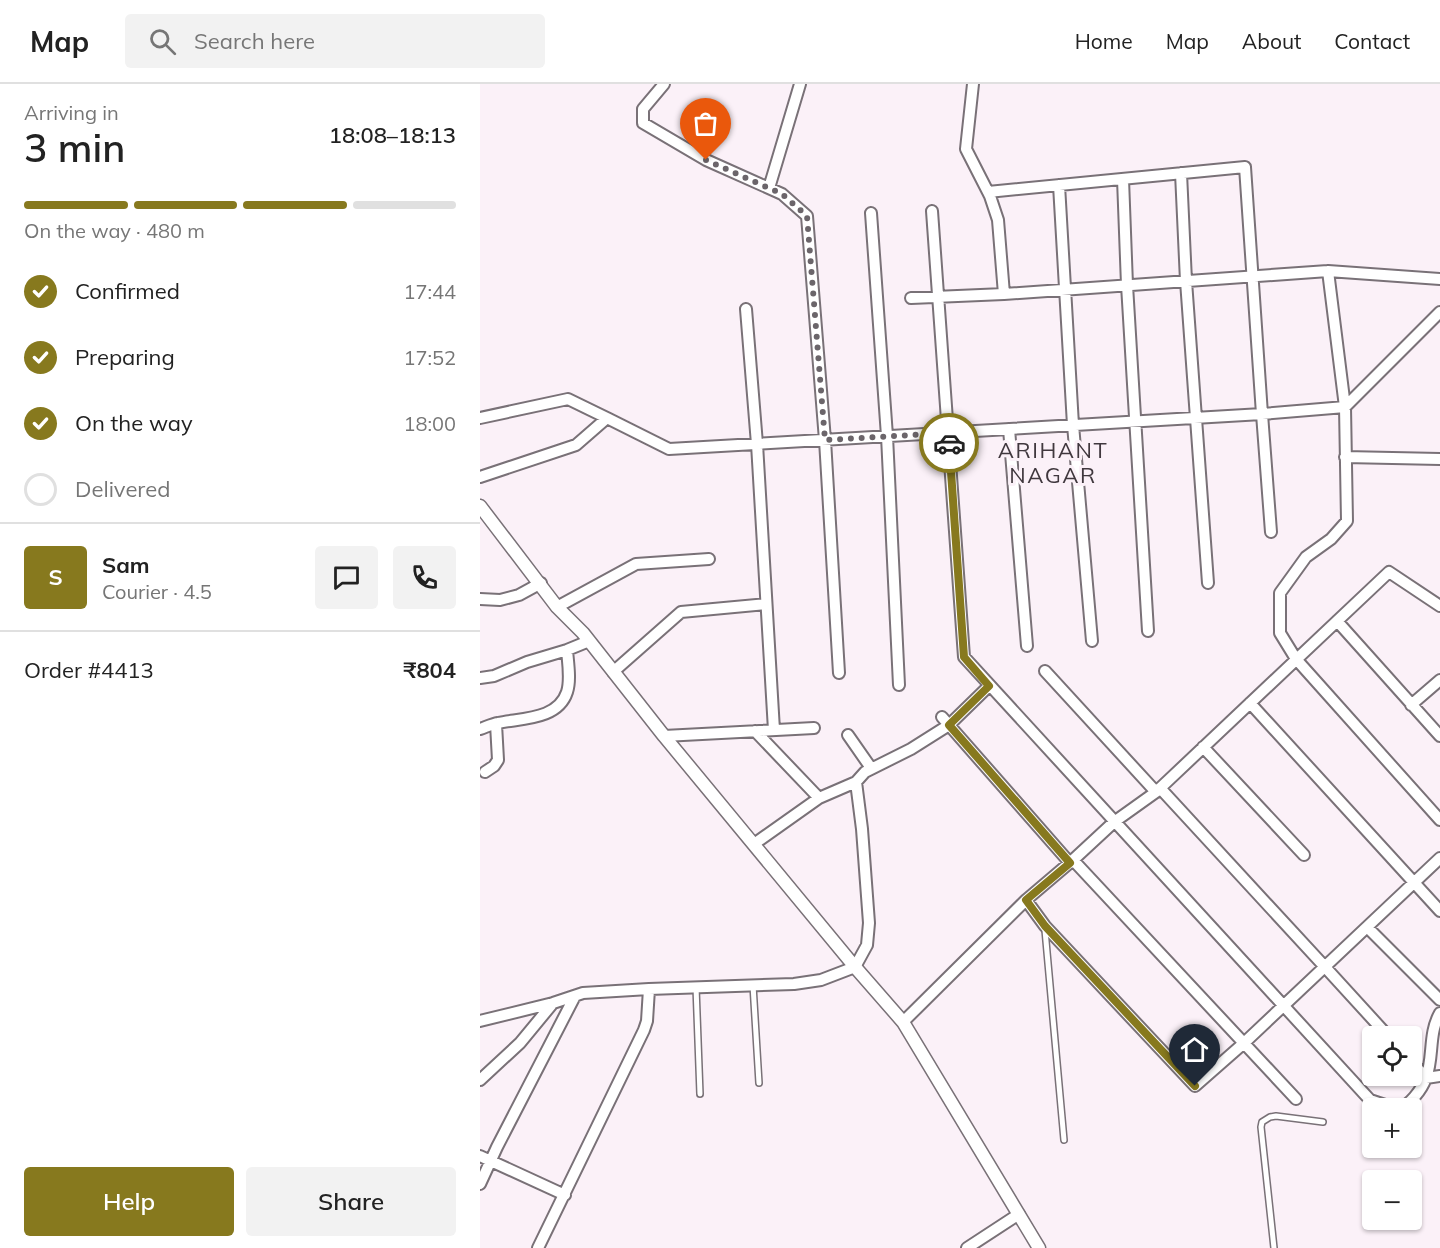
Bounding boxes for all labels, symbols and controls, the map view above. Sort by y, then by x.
search box [125,14,545,68]
text: Map [30,24,89,59]
icon: search [146,25,179,58]
text: Search here [194,27,315,55]
text: Home [1075,28,1133,54]
text: Map [1166,28,1209,54]
text: About [1242,28,1301,54]
text: Contact [1334,28,1410,54]
pin [680,98,731,160]
text: Arriving in [24,100,119,125]
icon: bag [689,107,722,140]
text: 18:08–18:13 [329,121,456,149]
text: 3 min [24,123,125,172]
text: On the way · 480 m [24,218,205,243]
icon: check [24,275,57,308]
text: Confirmed [75,277,180,305]
text: 17:44 [403,279,456,304]
icon: check [24,341,57,374]
text: Preparing [75,343,175,371]
text: 17:52 [403,345,456,370]
icon: check [24,407,57,440]
text: On the way [75,409,193,437]
text: 18:00 [403,411,456,436]
courier [919,413,979,473]
icon: car [933,427,966,460]
district label: ARIHANT NAGAR [998,436,1108,489]
text: Delivered [75,475,170,503]
button: chat [315,546,378,609]
button: phone [393,546,456,609]
text: Sam [102,551,150,579]
text: S [48,563,63,591]
text: Courier · 4.5 [102,579,212,604]
text: Order #4413 [24,656,154,684]
text: ₹804 [403,656,456,684]
pin [1169,1024,1220,1086]
map controls [1362,1026,1422,1230]
button: locate [1362,1026,1422,1086]
icon: home [1178,1033,1211,1066]
button: + [1362,1098,1422,1158]
button: Help [24,1167,234,1236]
button: Share [246,1167,456,1236]
button: − [1362,1170,1422,1230]

